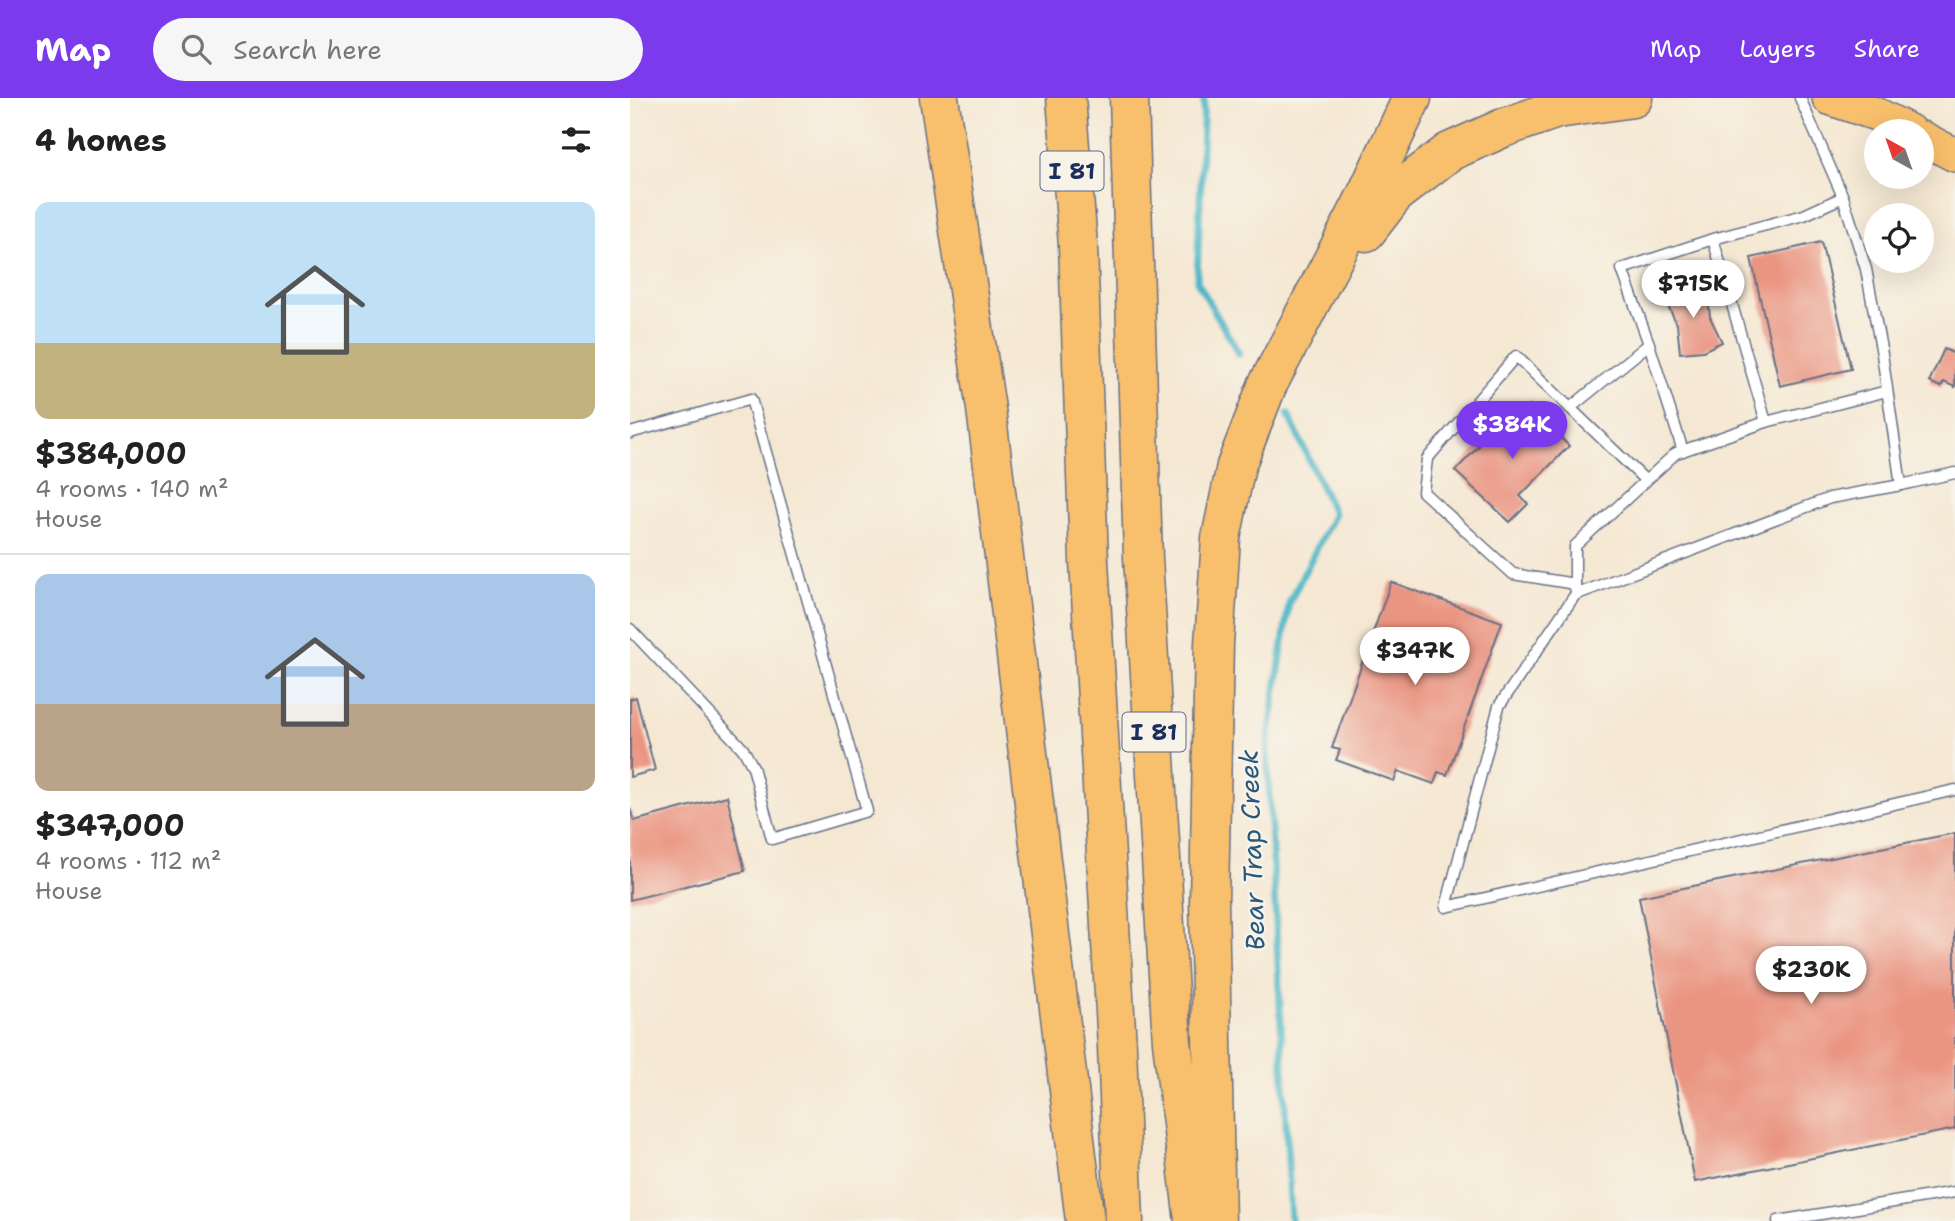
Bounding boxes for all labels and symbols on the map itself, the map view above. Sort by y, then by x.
north arrow [1864,119,1934,189]
road number: I 81 [1040,152,1104,190]
pin: $715K [1644,260,1742,320]
pin: $384K [1463,402,1561,461]
pin: $347K [1366,628,1464,687]
road number: I 81 [1122,712,1186,752]
water label: Bear Trap Creek [1230,749,1272,951]
pin: $230K [1762,946,1860,1006]

